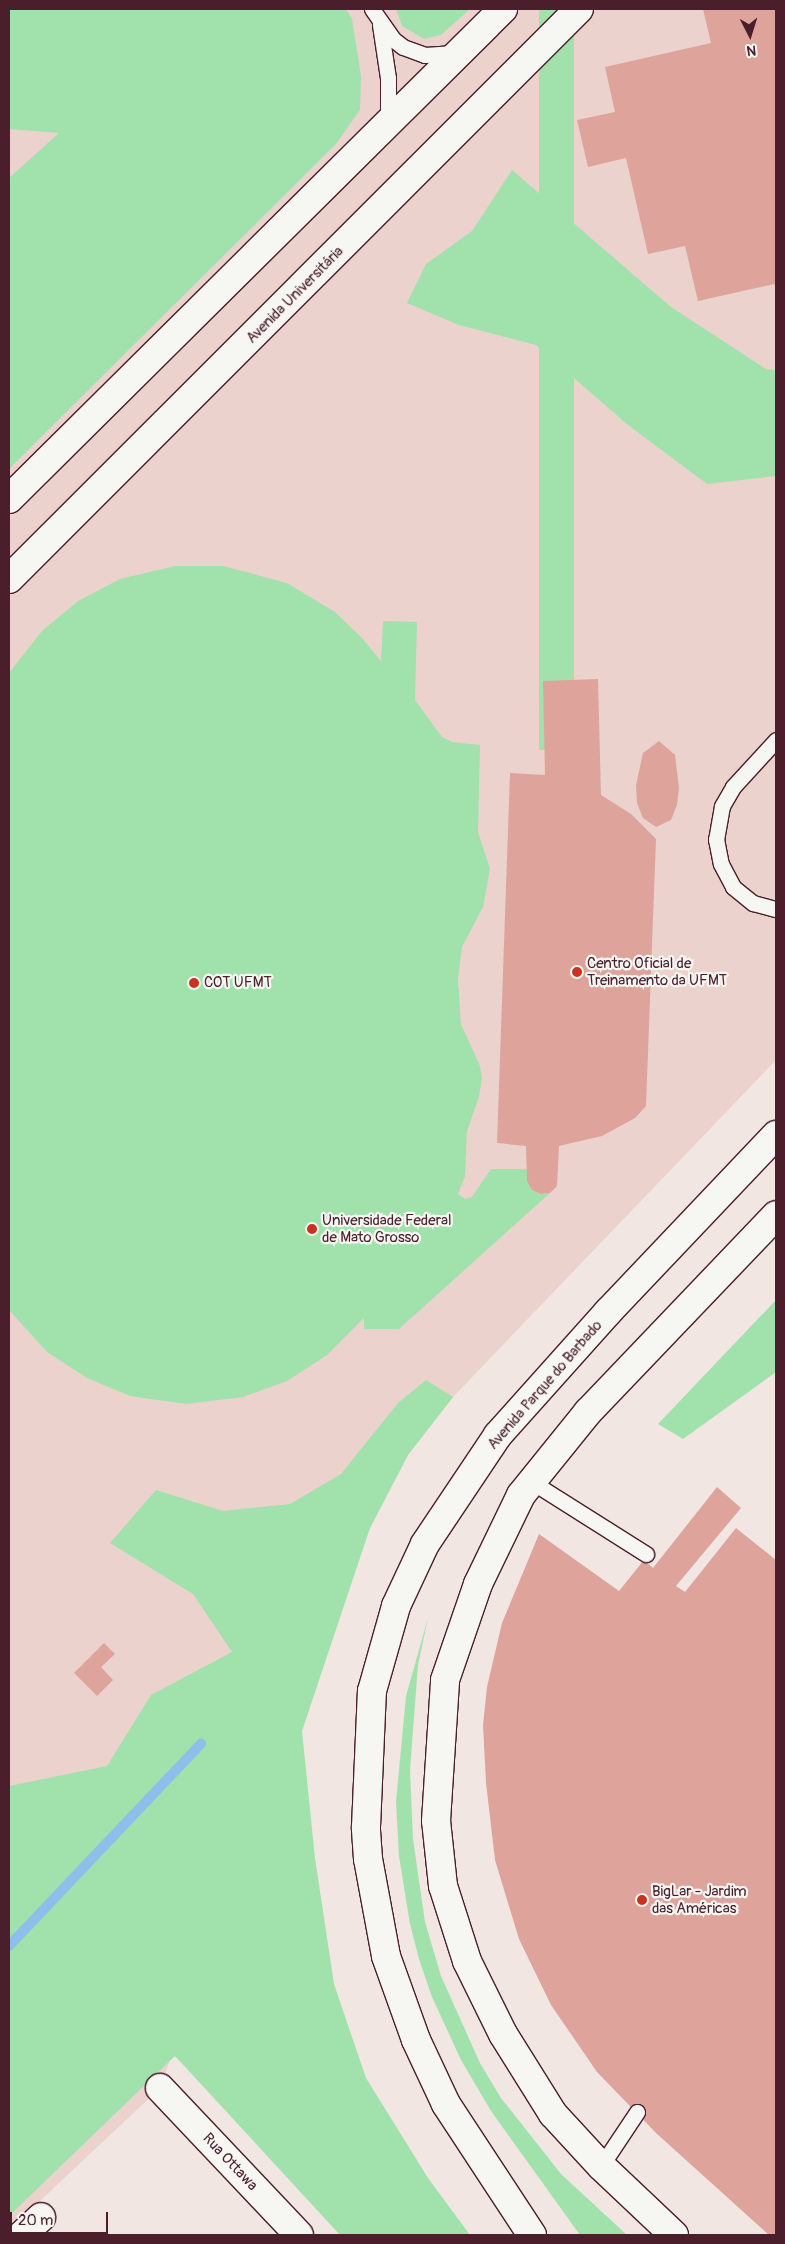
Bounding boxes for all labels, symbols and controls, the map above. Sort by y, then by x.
north arrow [725,10,775,60]
text: N [746,42,757,59]
street label: Avenida Universitária [243,243,347,347]
place label: Centro Oficial de Treinamento da UFMT [587,954,727,989]
marker: Centro Oficial de Treinamento da UFMT [571,966,583,978]
place label: COT UFMT [204,974,272,992]
marker: COT UFMT [188,977,200,989]
place label: Universidade Federal de Mato Grosso [322,1211,452,1246]
marker: Universidade Federal de Mato Grosso [306,1223,318,1235]
street label: Avenida Parque do Barbado [484,1317,606,1453]
place label: BigLar - Jardim das Américas [652,1882,747,1917]
marker: BigLar - Jardim das Américas [636,1894,648,1906]
street label: Rua Ottawa [199,2129,261,2195]
scale bar [12,2202,110,2234]
text: 20 m [18,2211,53,2230]

